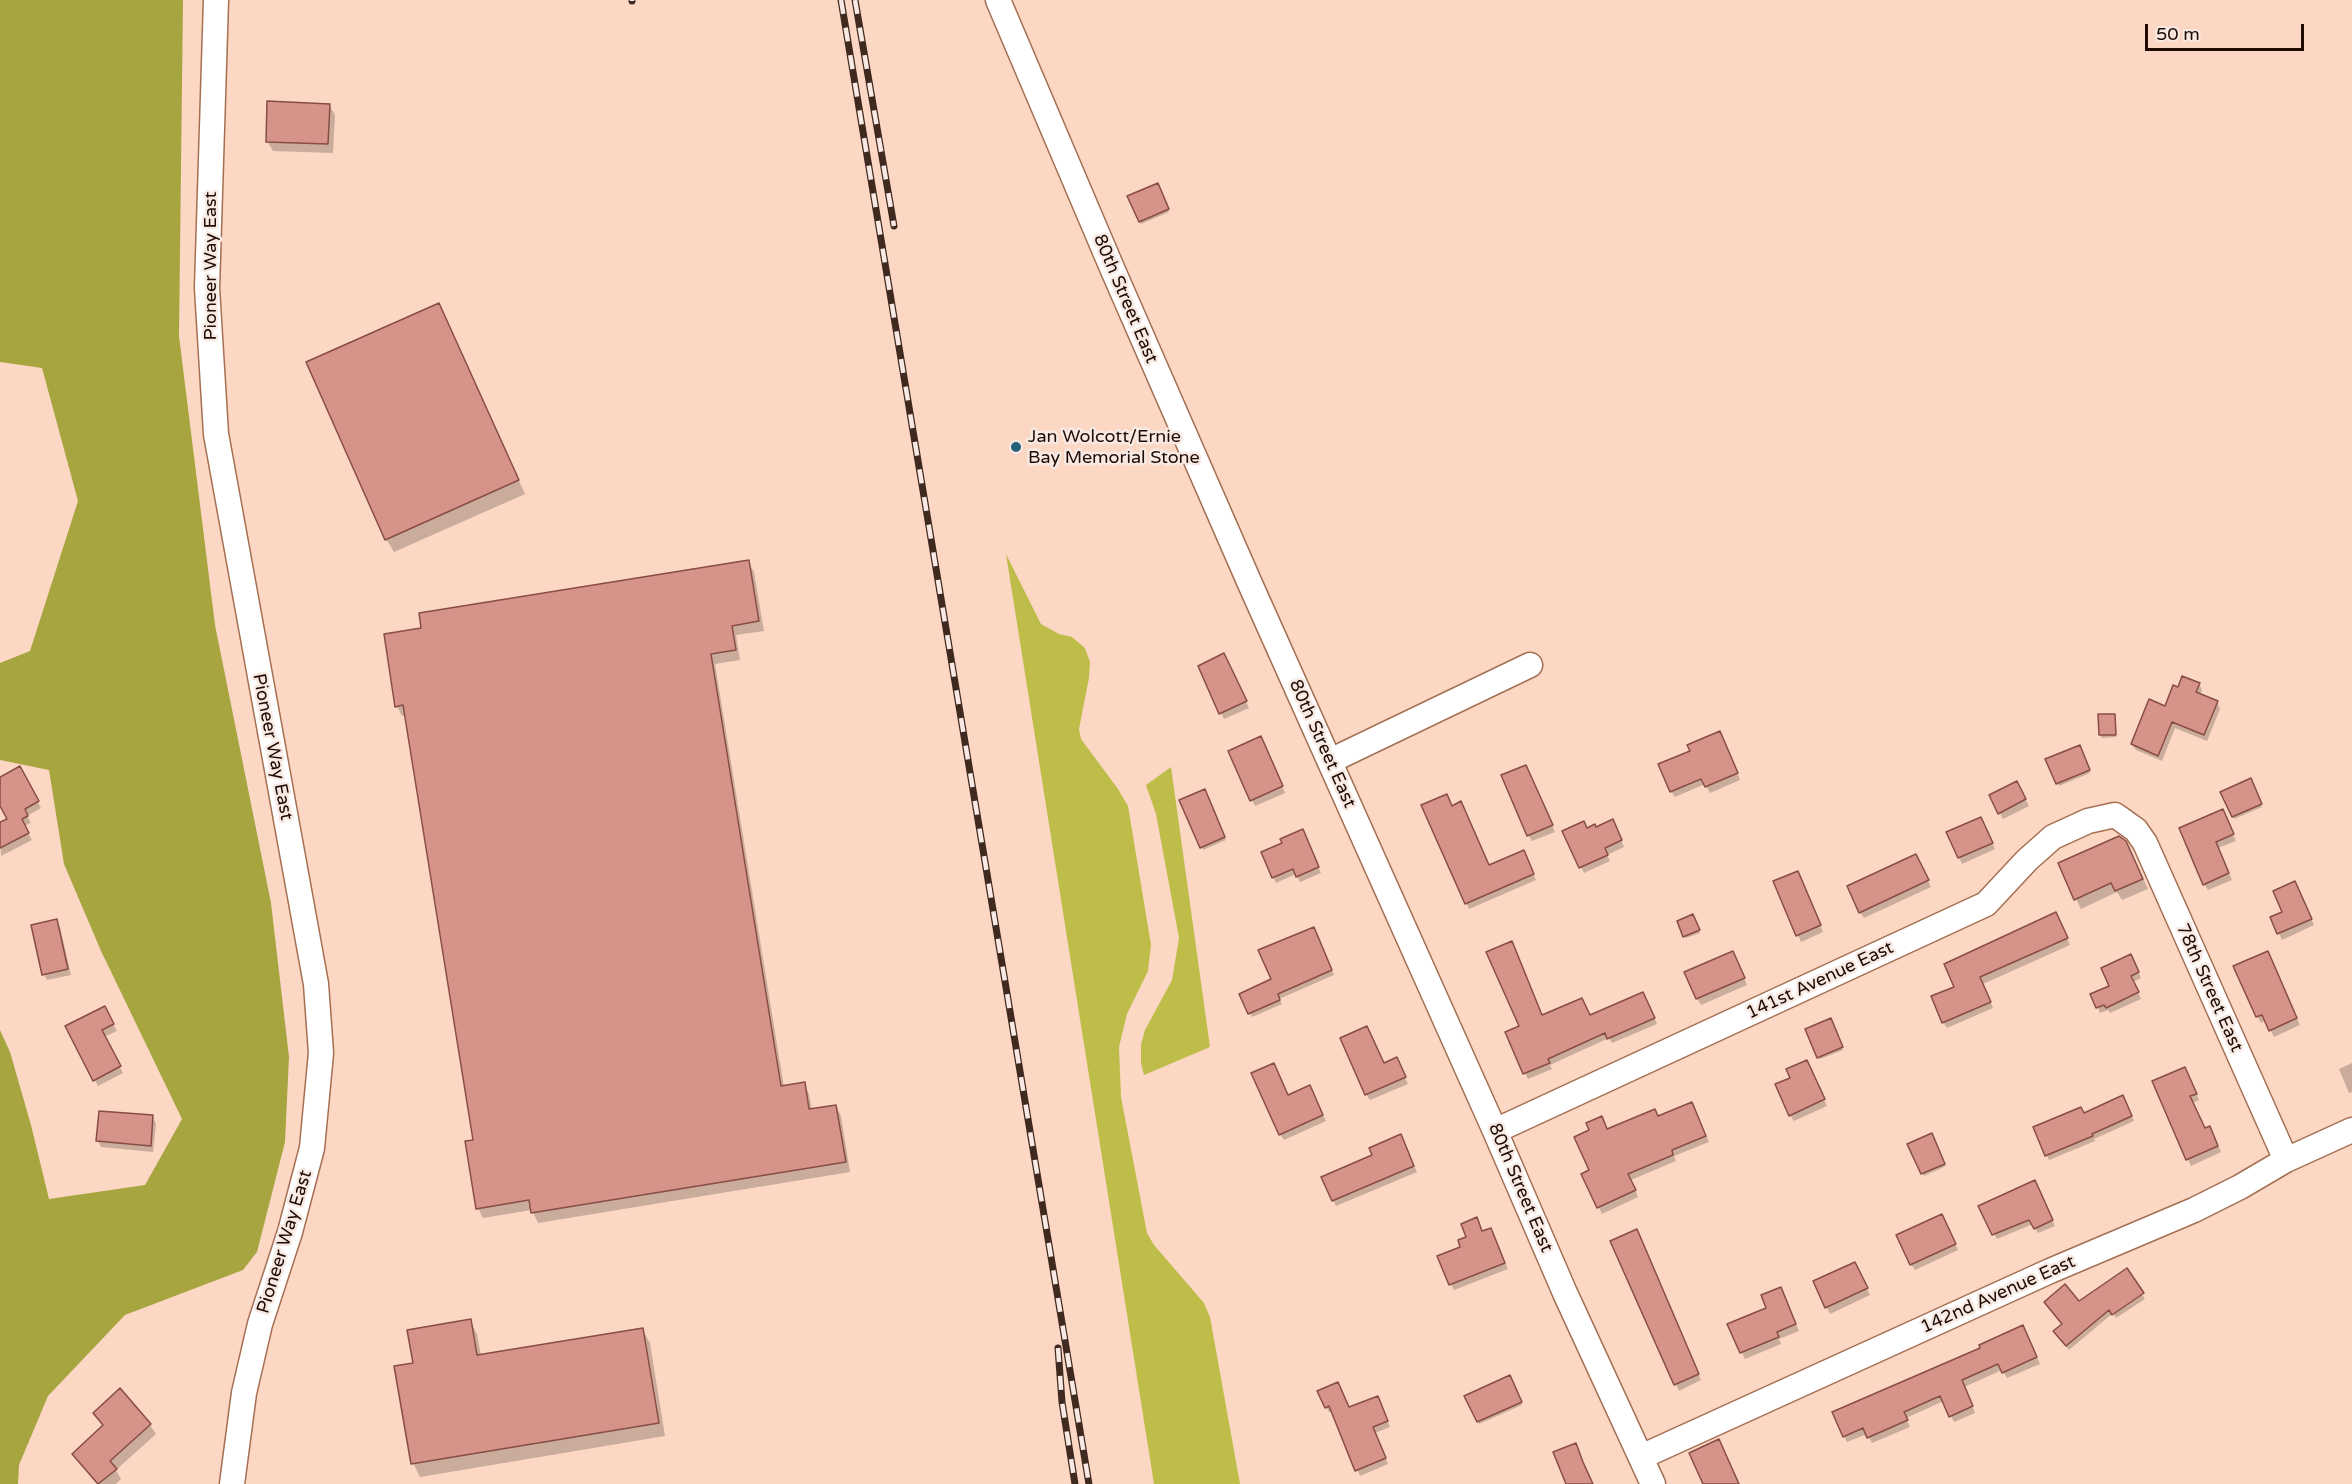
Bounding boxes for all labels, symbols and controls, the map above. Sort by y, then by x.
scale bar [2148,12,2307,50]
text: 50 m [2156,23,2200,45]
street label: Pioneer Way East [200,192,222,340]
street label: 80th Street East [1088,231,1162,367]
place label: Jan Wolcott/Ernie Bay Memorial Stone [1028,426,1200,468]
marker: Jan Wolcott/Ernie Bay Memorial Stone [1009,440,1023,454]
street label: Pioneer Way East [247,672,297,822]
street label: 80th Street East [1284,676,1360,812]
street label: 78th Street East [2171,920,2247,1056]
street label: 141st Avenue East [1743,937,1897,1025]
street label: 80th Street East [1483,1120,1557,1256]
street label: Pioneer Way East [253,1168,317,1316]
street label: 142nd Avenue East [1917,1251,2079,1339]

